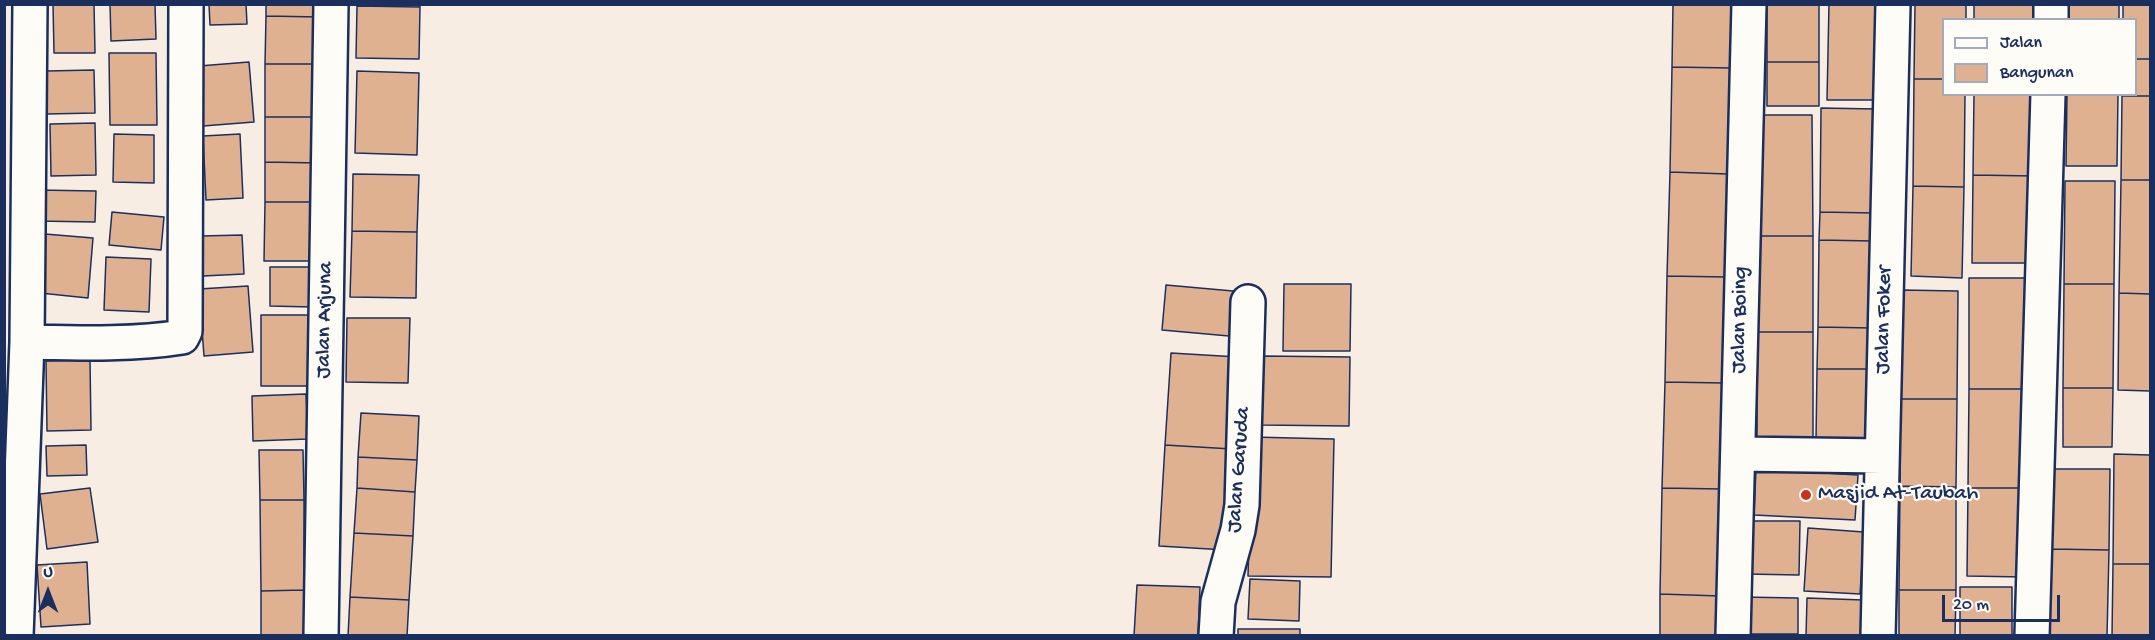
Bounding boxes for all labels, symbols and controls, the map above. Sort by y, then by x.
legend [1942,18,2137,96]
text: Jalan [2000,33,2042,54]
text: Bangunan [2000,63,2074,84]
street label: Jalan Arjuna [312,261,340,379]
street label: Jalan Boing [1727,266,1755,374]
street label: Jalan Foker [1871,266,1899,374]
street label: Jalan Garuda [1222,406,1258,534]
place label: Masjid At-Taubah [1818,482,1978,508]
marker: Masjid At-Taubah [1799,488,1813,502]
north arrow [18,562,78,622]
text: U [43,564,53,583]
scale bar [1945,583,2064,621]
text: 20 m [1953,595,1989,616]

